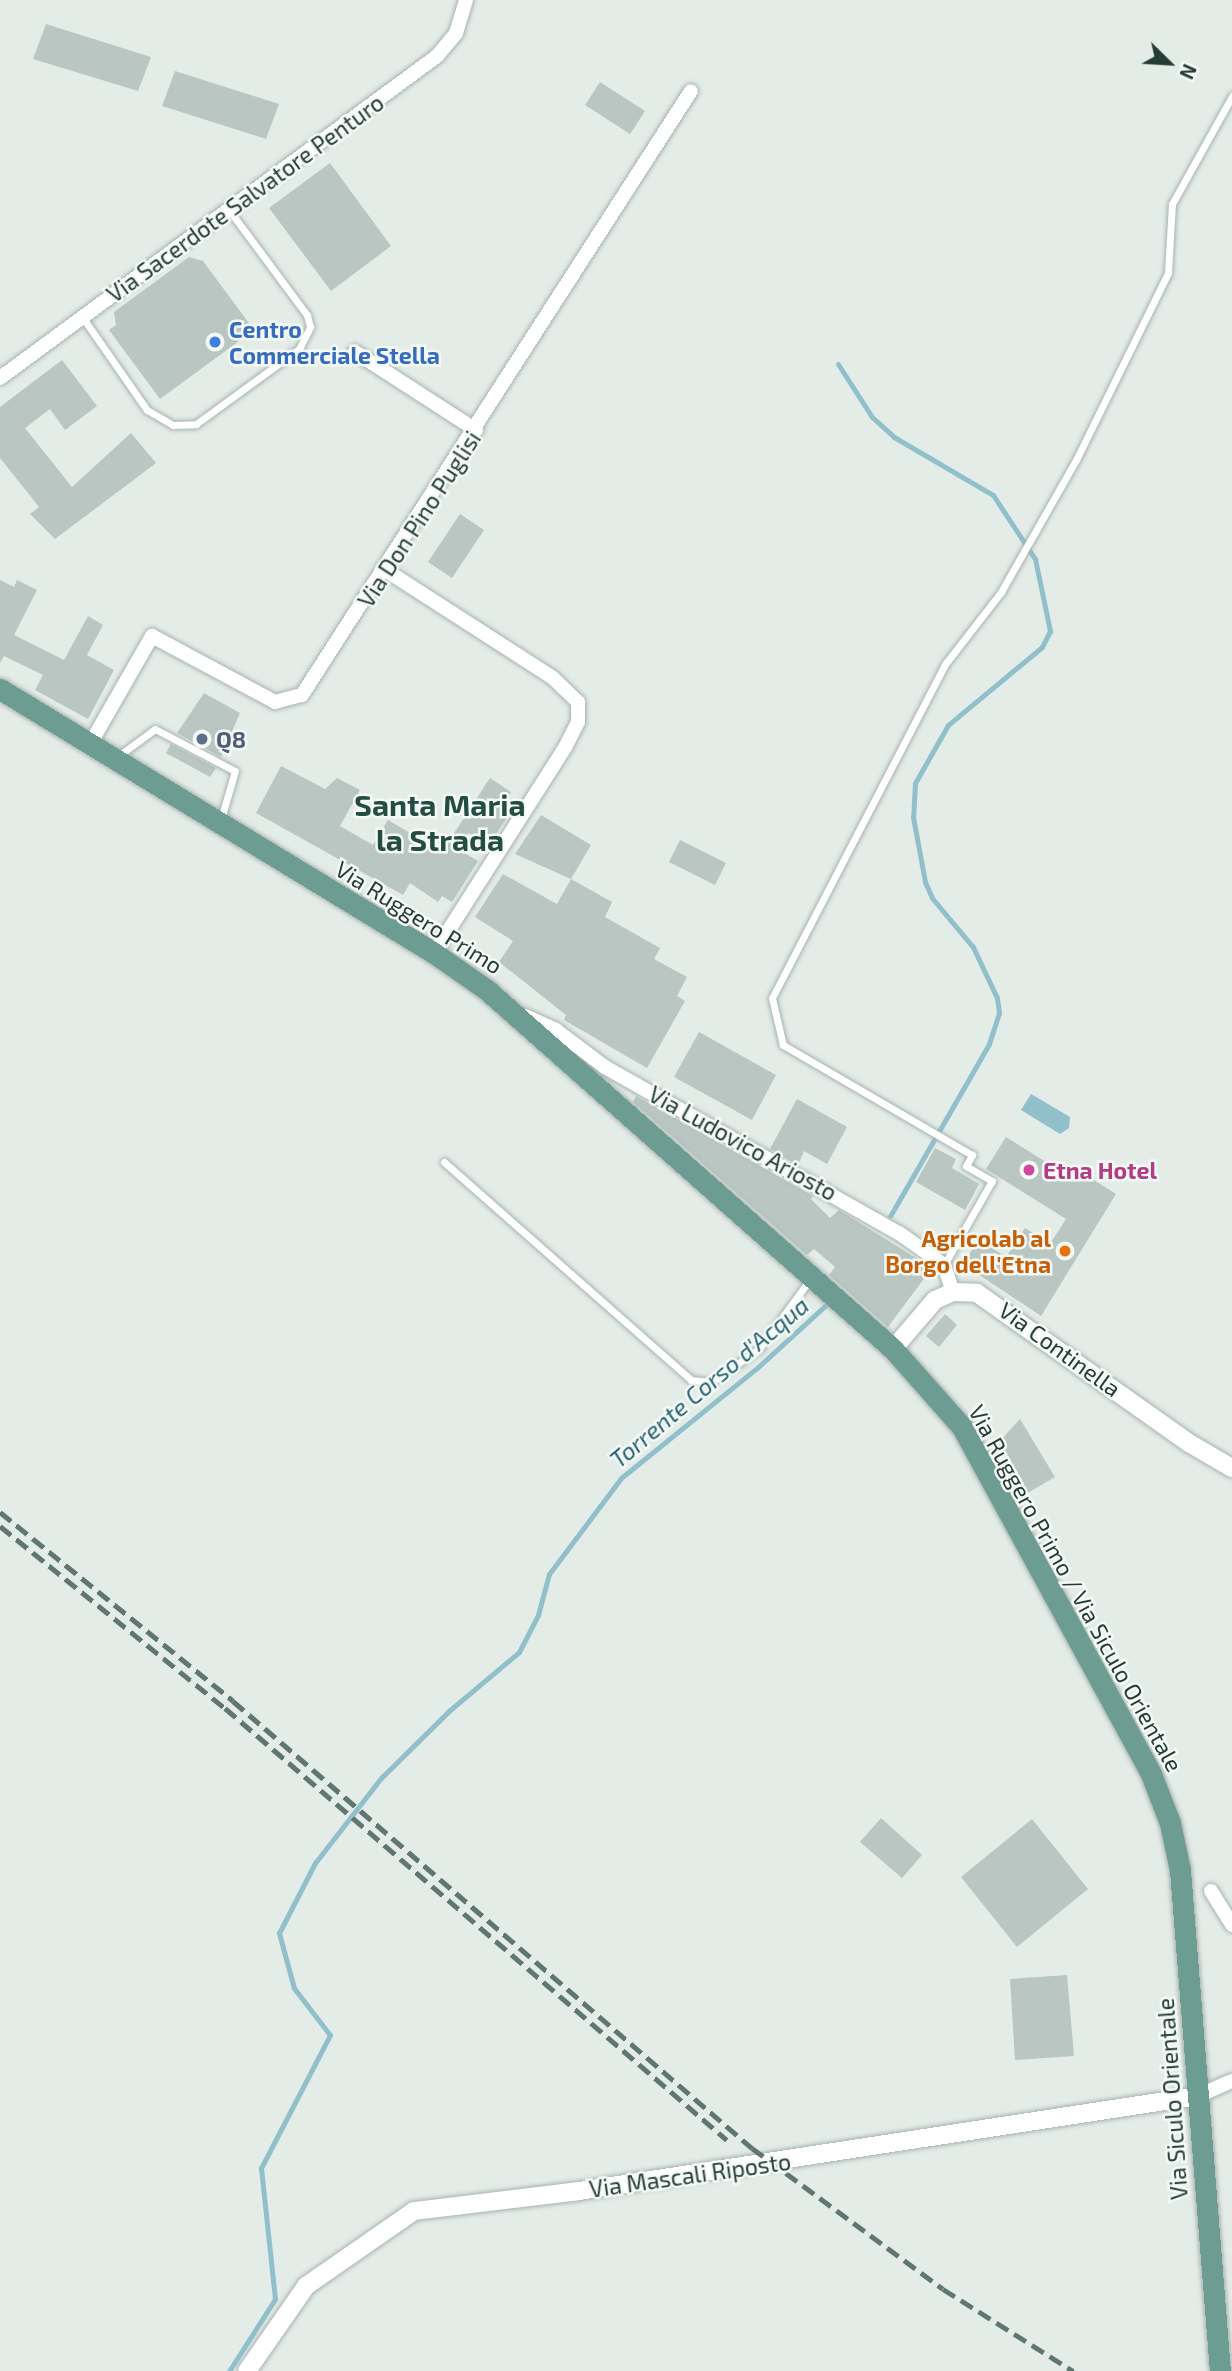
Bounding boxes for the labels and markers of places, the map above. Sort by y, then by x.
place label: Centro Commerciale Stella [229,315,440,369]
marker: Centro Commerciale Stella [207,334,223,350]
place label: Q8 [216,725,246,753]
marker: Q8 [194,731,210,747]
place label: Etna Hotel [1043,1156,1157,1184]
marker: Etna Hotel [1021,1162,1037,1178]
place label: Agricolab al Borgo dell'Etna [885,1224,1051,1278]
marker: Agricolab al Borgo dell'Etna [1057,1243,1073,1259]

